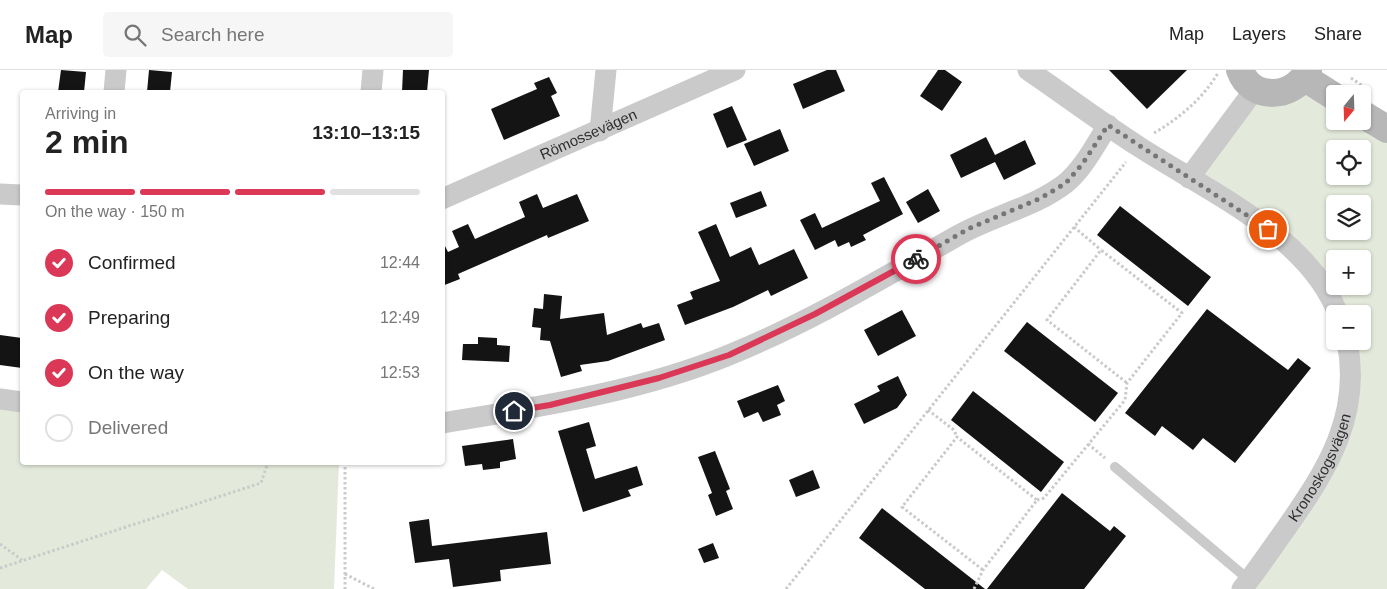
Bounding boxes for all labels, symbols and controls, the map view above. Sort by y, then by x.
search box [103,12,453,57]
text: Map [25,21,73,48]
icon: search [121,21,149,49]
text: Search here [161,24,265,45]
text: Map [1169,24,1204,44]
text: Layers [1232,24,1286,44]
text: Share [1314,24,1362,44]
north arrow [1326,85,1371,130]
map controls [1326,85,1371,350]
text: Arriving in [45,105,116,122]
street label: Römossevägen [537,105,639,163]
text: 13:10–13:15 [312,122,420,143]
text: 2 min [45,124,129,160]
button: locate [1326,140,1371,185]
button: layers [1326,195,1371,240]
text: On the way · 150 m [45,203,185,220]
pin [1247,208,1289,250]
icon: bag [1254,215,1282,243]
courier [891,234,941,284]
icon: bike [902,245,930,273]
icon: check [45,249,73,277]
button: + [1326,250,1371,295]
text: Confirmed [88,252,176,273]
text: 12:44 [380,254,420,271]
icon: check [45,304,73,332]
button: − [1326,305,1371,350]
text: Preparing [88,307,170,328]
text: 12:49 [380,309,420,326]
icon: check [45,359,73,387]
text: On the way [88,362,184,383]
text: 12:53 [380,364,420,381]
pin [493,390,535,432]
icon: home [500,397,528,425]
street label: Kronoskogsvägen [1284,412,1354,525]
text: Delivered [88,417,168,438]

